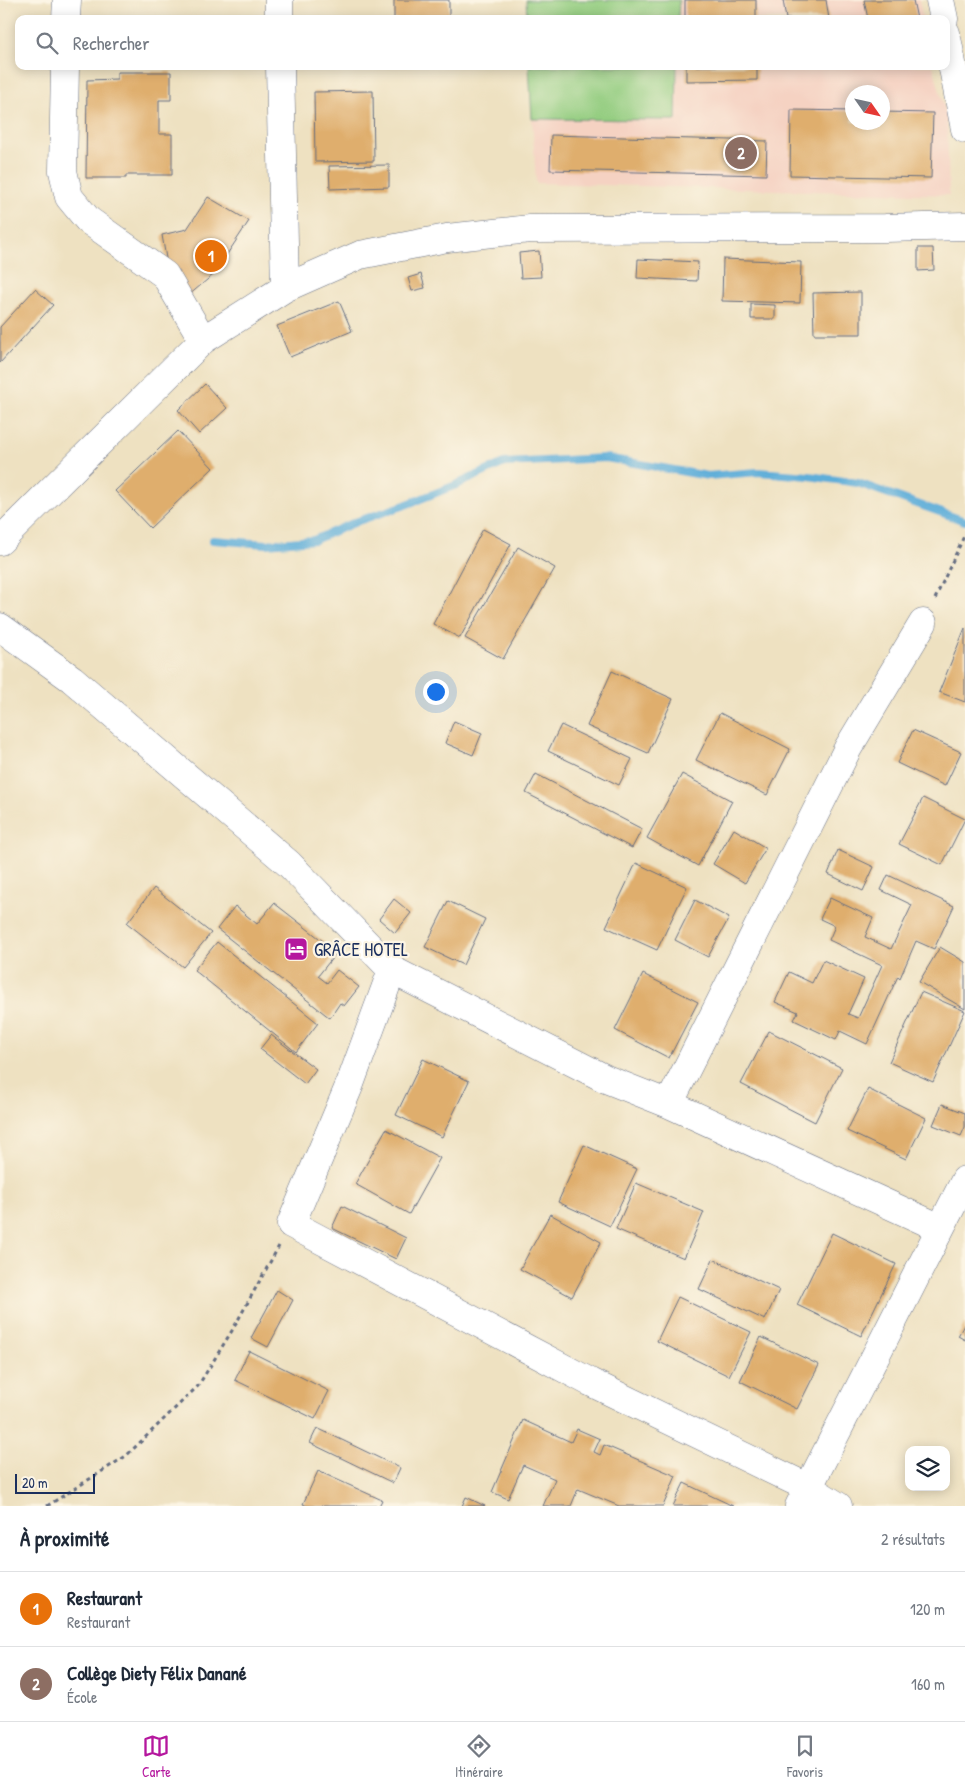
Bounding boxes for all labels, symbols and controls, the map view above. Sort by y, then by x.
search box [15,15,950,70]
icon: search [33,29,61,57]
text: Rechercher [73,30,150,56]
north arrow [845,85,890,130]
pin: 2 [725,134,757,172]
pin: 1 [195,237,227,275]
your location [423,679,449,705]
hotel icon: GRÂCE HOTEL [283,936,309,962]
place label: GRÂCE HOTEL [314,936,408,962]
map controls [905,1446,950,1491]
button: layers [905,1446,950,1491]
scale bar [15,1471,95,1494]
text: 20 m [22,1473,48,1492]
text: À proximité [20,1524,109,1553]
text: 2 résultats [881,1528,945,1550]
text: Restaurant [67,1585,142,1611]
text: 1 [33,1598,39,1620]
text: 120 m [910,1598,945,1620]
text: Restaurant [67,1611,130,1633]
text: Collège Diety Félix Danané [67,1660,247,1686]
text: 2 [32,1673,40,1695]
text: 160 m [911,1673,945,1695]
text: École [67,1686,97,1708]
tab: Carte [142,1732,171,1781]
tab: Itinéraire [455,1732,503,1781]
tab: Favoris [787,1732,823,1781]

